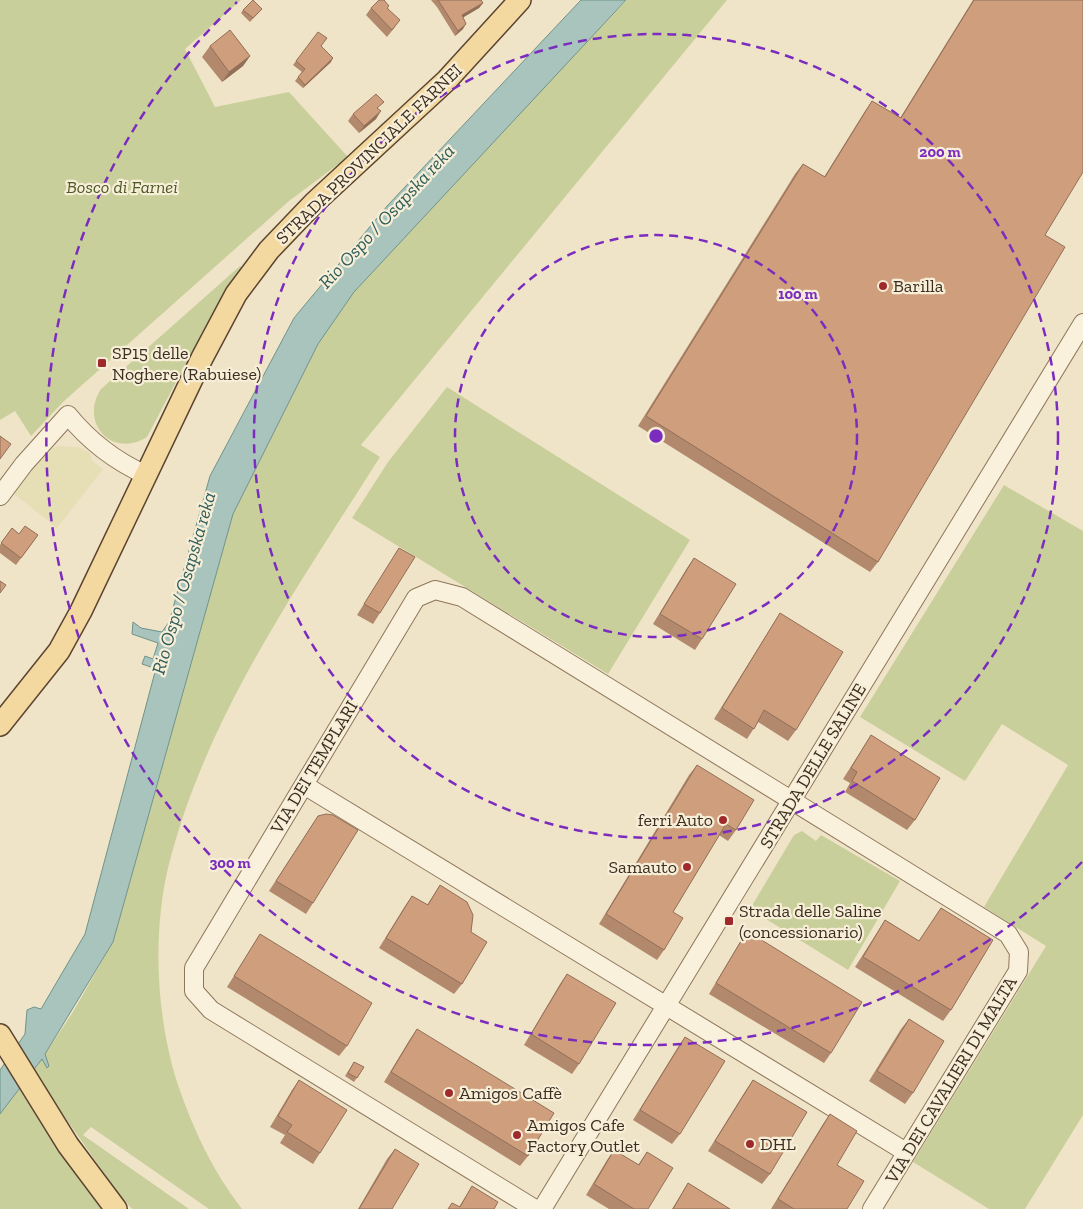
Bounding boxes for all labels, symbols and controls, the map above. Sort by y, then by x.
street label: STRADA PROVINCIALE FARNEI [271,59,467,249]
water label: Rio Ospo / Osapska reka [314,140,459,293]
text: 200 m [919,143,961,161]
park label: Bosco di Farnei [66,176,178,198]
place label: Barilla [893,275,944,297]
marker: Barilla [877,280,889,292]
text: 100 m [778,285,818,303]
place label: SP15 delle Noghere (Rabuiese) [112,342,261,385]
marker: SP15 delle Noghere (Rabuiese) [96,357,108,369]
centre of rings [647,427,665,445]
water label: Rio Ospo / Osapska reka [146,489,221,677]
street label: STRADA DELLE SALINE [755,680,871,852]
street label: VIA DEI TEMPLARI [265,696,363,838]
place label: ferri Auto [638,809,713,831]
marker: ferri Auto [717,814,729,826]
text: 300 m [209,854,251,872]
place label: Samauto [608,856,677,878]
marker: Samauto [681,861,693,873]
place label: Strada delle Saline (concessionario) [739,900,882,943]
marker: Strada delle Saline (concessionario) [723,915,735,927]
street label: VIA DEI CAVALIERI DI MALTA [880,972,1022,1188]
place label: Amigos Caffè [459,1082,562,1104]
marker: Amigos Caffè [443,1087,455,1099]
place label: Amigos Cafe Factory Outlet [527,1114,640,1157]
marker: Amigos Cafe Factory Outlet [511,1129,523,1141]
place label: DHL [760,1133,796,1155]
marker: DHL [744,1138,756,1150]

